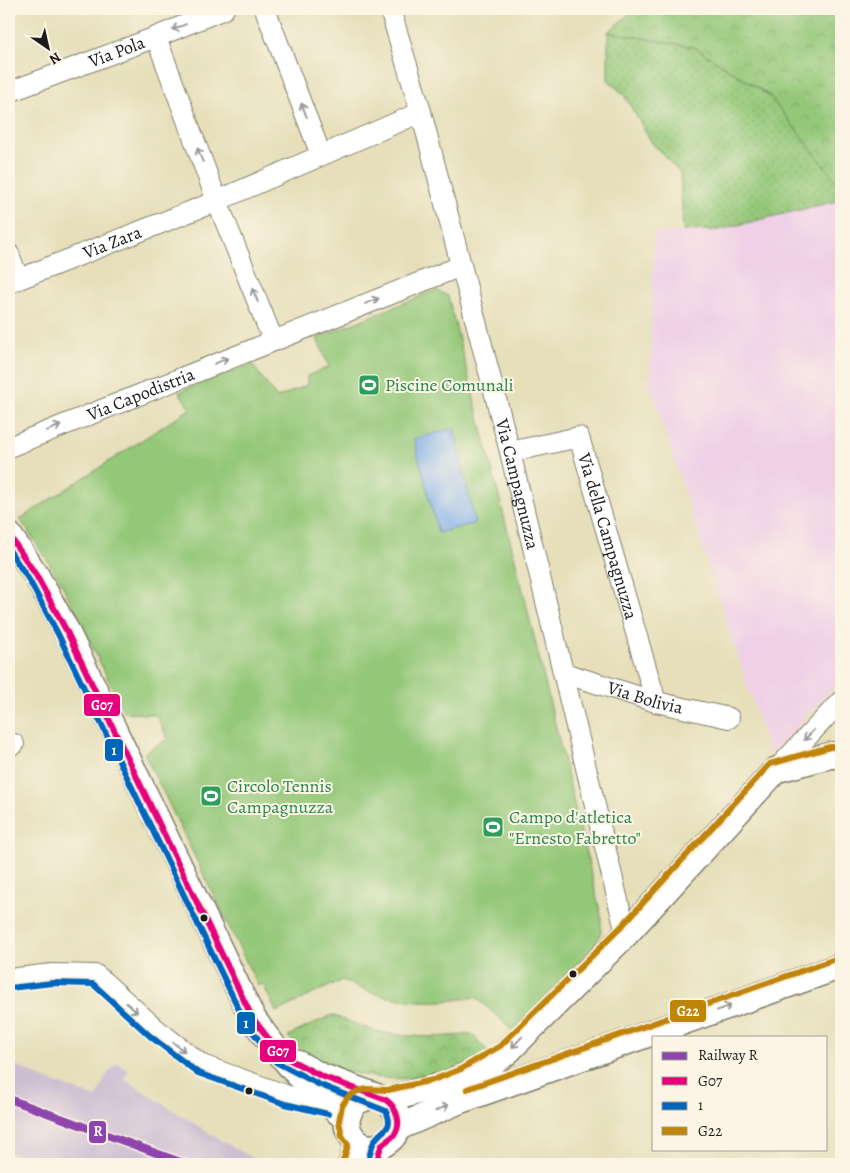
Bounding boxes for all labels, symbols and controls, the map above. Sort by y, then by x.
north arrow [22,22,72,72]
one-way arrow [172,23,187,33]
street label: Via Pola [84,30,149,73]
text: N [45,48,65,69]
one-way arrow [299,102,308,118]
one-way arrow [195,148,204,164]
street label: Via Zara [79,220,146,265]
one-way arrow [250,288,259,303]
one-way arrow [364,296,379,305]
one-way arrow [213,356,228,365]
street label: Via Capodistria [83,362,199,427]
sports icon: Piscine Comunali [357,373,381,397]
place label: Piscine Comunali [385,373,514,397]
street label: Via Campagnuzza [490,415,545,552]
one-way arrow [46,423,61,432]
street label: Via della Campagnuzza [572,449,644,623]
street label: Via Bolivia [603,675,686,720]
line badge: G07 [83,693,121,717]
text: G07 [91,696,113,715]
one-way arrow [803,729,815,742]
line badge: 1 [104,738,124,762]
text: 1 [111,741,117,760]
place label: Circolo Tennis Campagnuzza [227,774,334,819]
sports icon: Circolo Tennis Campagnuzza [199,784,223,808]
place label: Campo d'atletica "Ernesto Fabretto" [509,805,641,850]
sports icon: Campo d'atletica "Ernesto Fabretto" [481,815,505,839]
unlabelled marker [199,913,209,923]
unlabelled marker [568,969,578,979]
line badge: G22 [669,999,707,1023]
one-way arrow [126,1002,139,1013]
text: G22 [677,1002,700,1021]
one-way arrow [716,1003,731,1012]
line badge: 1 [236,1011,256,1035]
text: 1 [243,1014,249,1033]
one-way arrow [511,1036,523,1048]
legend [652,1036,828,1150]
line badge: G07 [259,1039,297,1063]
one-way arrow [172,1041,185,1052]
text: G07 [267,1042,289,1061]
text: Railway R [698,1045,758,1065]
text: G07 [698,1071,723,1091]
unlabelled marker [244,1086,254,1096]
text: 1 [698,1095,703,1115]
one-way arrow [434,1103,449,1113]
line badge: R [88,1120,107,1144]
text: G22 [698,1121,722,1141]
text: R [94,1122,103,1141]

